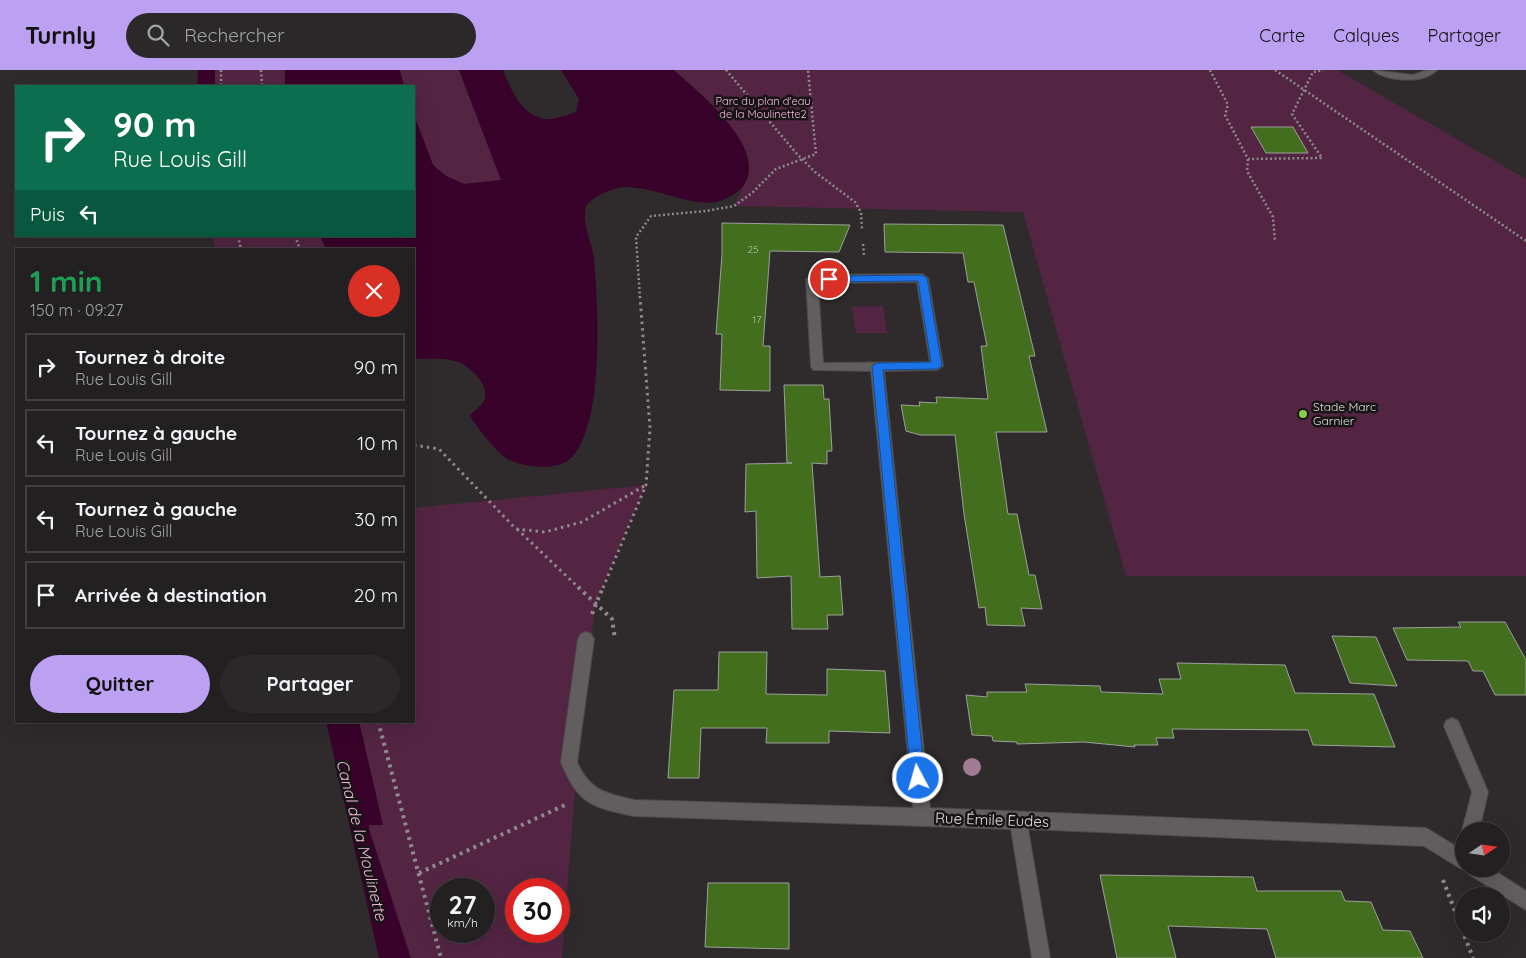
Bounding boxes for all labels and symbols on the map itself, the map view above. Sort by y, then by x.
park label: Parc du plan d'eau de la Moulinette2 [715,94,811,121]
house number: 25 [748,243,759,256]
pin [808,258,850,300]
house number: 17 [753,313,761,326]
place label: Stade Marc Garnier [1313,399,1376,428]
marker: Stade Marc Garnier [1297,408,1309,420]
position arrow [891,751,943,803]
water label: Canal de la Moulinette [332,757,392,923]
street label: Rue Émile Eudes [935,808,1049,831]
north arrow [1455,822,1510,878]
speed limit sign: 30 [505,878,570,943]

